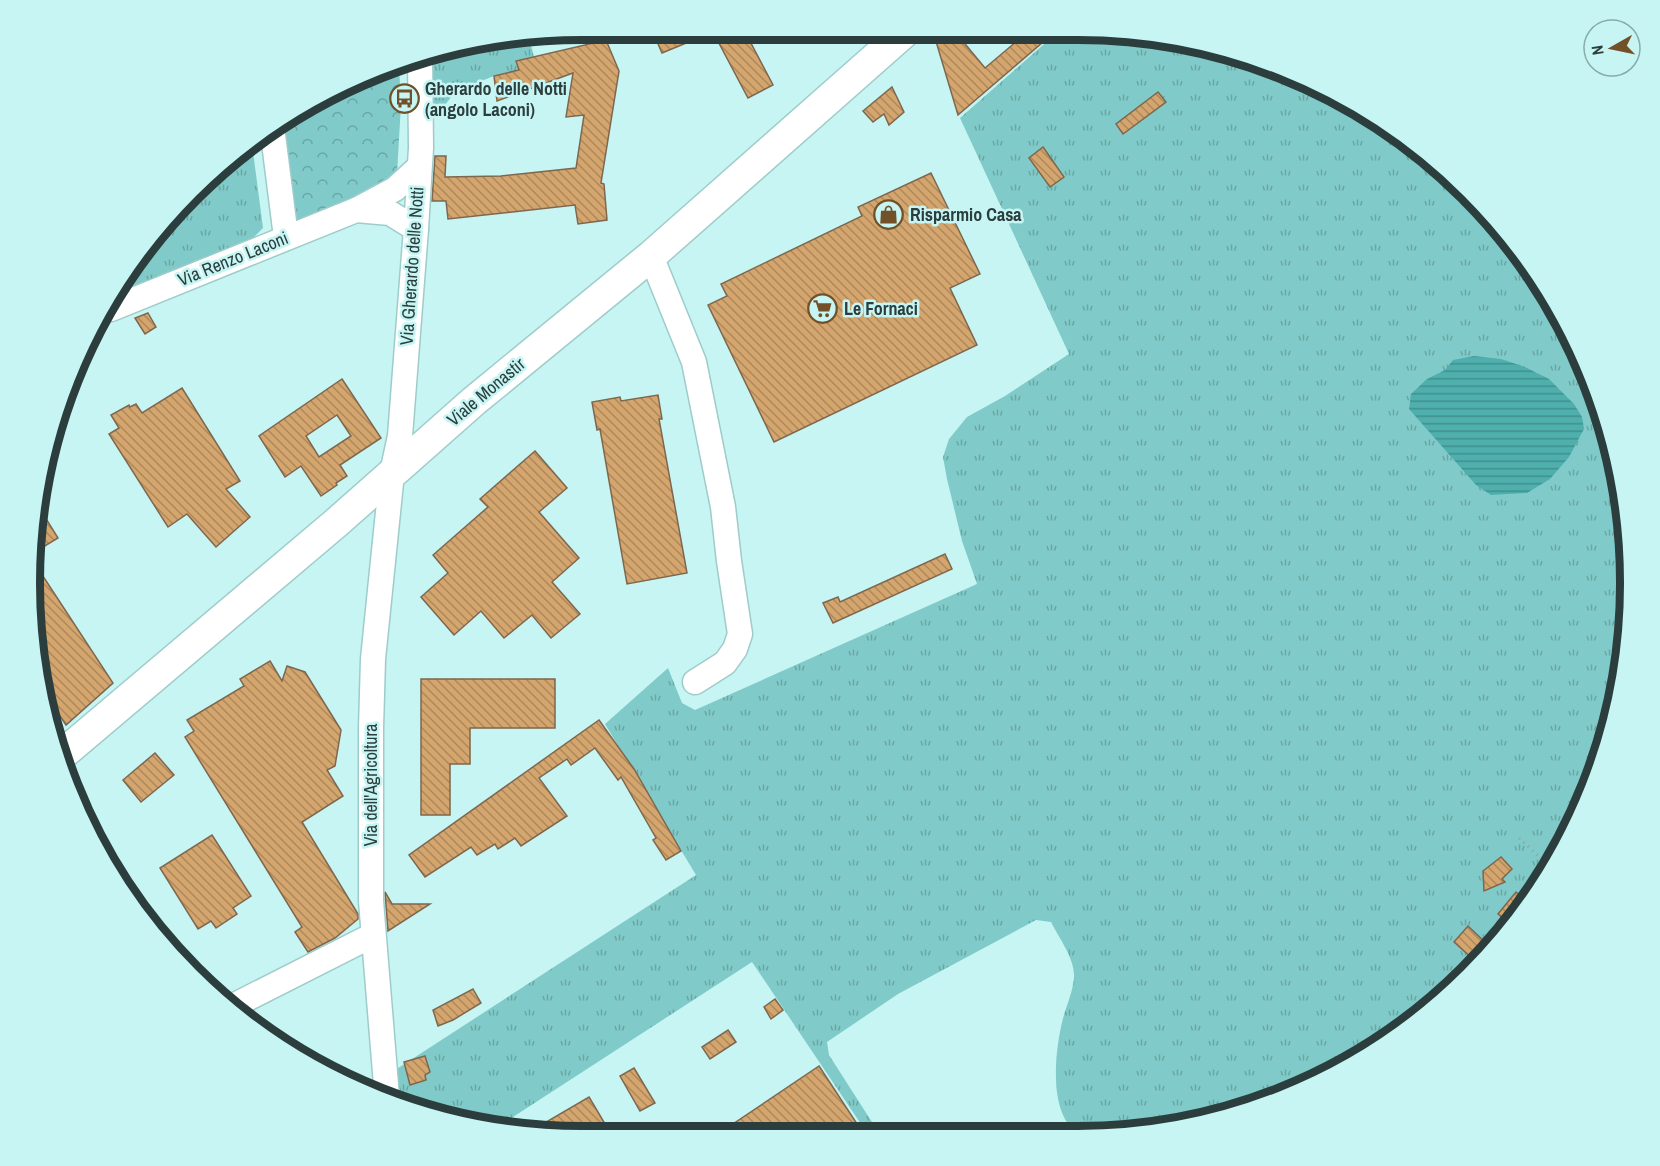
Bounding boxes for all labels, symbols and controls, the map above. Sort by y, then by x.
north arrow [1582,18,1642,78]
text: N [1586,44,1609,57]
place label: Gherardo delle Notti (angolo Laconi) [425,76,567,122]
bus stop icon: Gherardo delle Notti (angolo Laconi) [388,83,420,115]
street label: Via Gherardo delle Notti [393,186,430,346]
shop icon: Risparmio Casa [873,199,905,231]
place label: Risparmio Casa [910,202,1022,227]
street label: Via Renzo Laconi [174,225,292,292]
supermarket icon: Le Fornaci [807,293,839,325]
place label: Le Fornaci [844,296,918,321]
street label: Viale Monastir [441,351,530,432]
street label: Via dell'Agricoltura [358,723,383,847]

